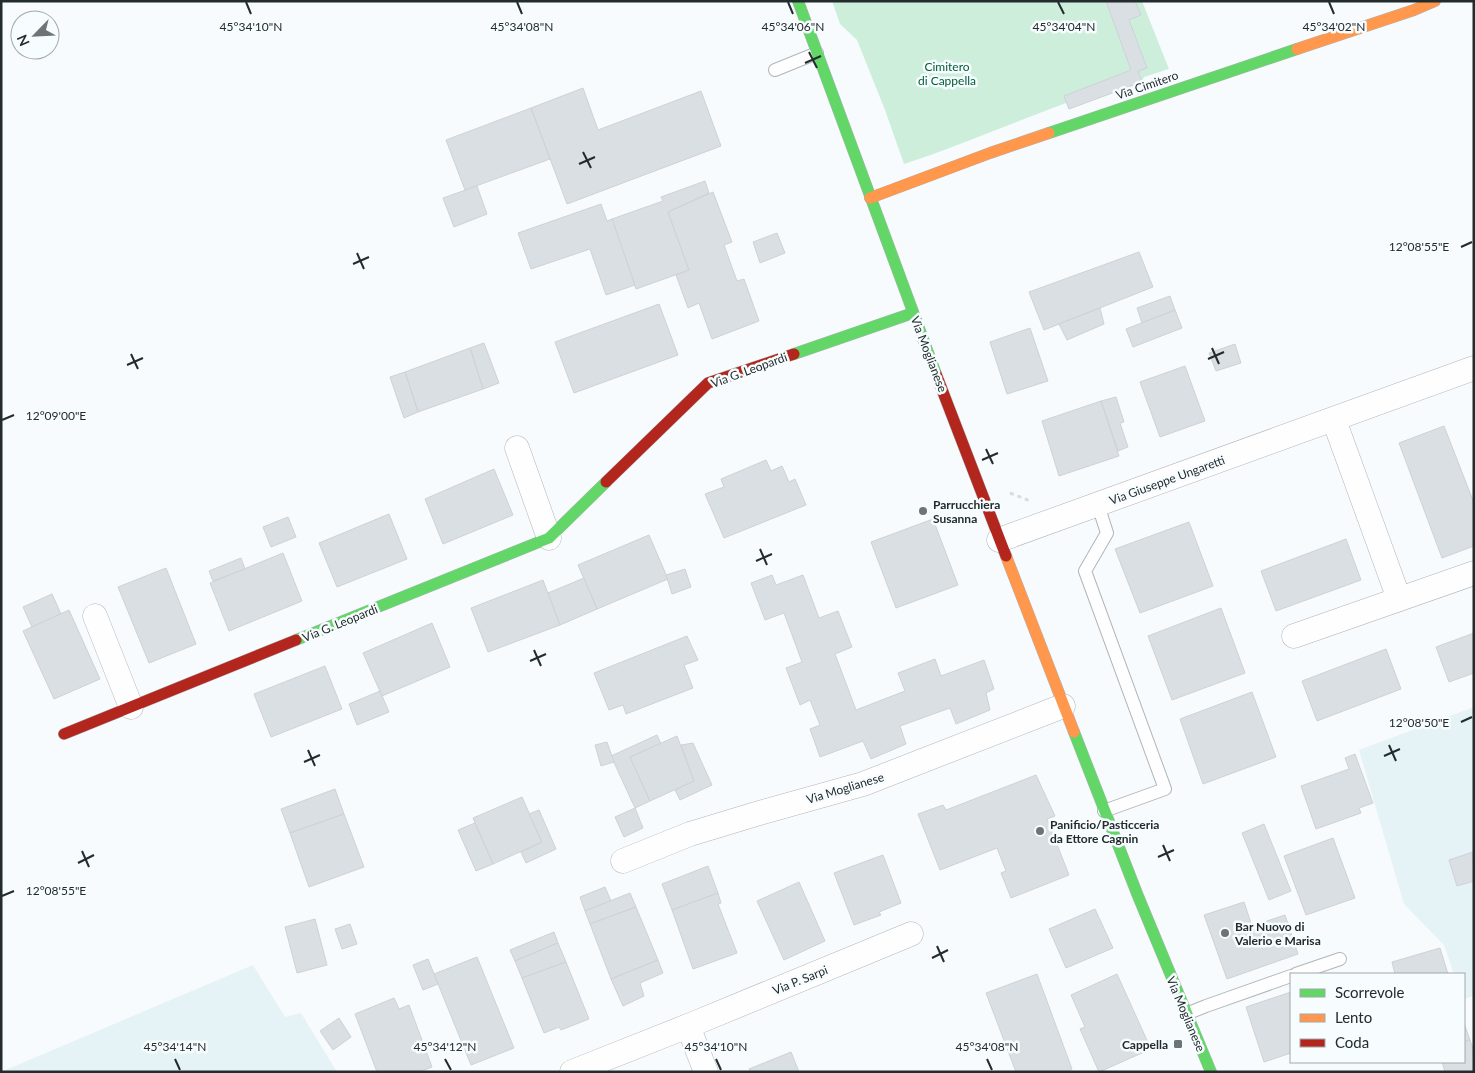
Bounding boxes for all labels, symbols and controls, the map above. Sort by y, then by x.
north arrow [10,10,60,60]
text: 45°34'10"N [220,19,282,34]
text: 45°34'08"N [491,19,553,34]
text: 45°34'06"N [762,19,824,34]
text: 45°34'04"N [1033,19,1095,34]
text: 45°34'02"N [1303,19,1365,34]
text: N [13,32,33,49]
park label: Cimitero di Cappella [918,59,976,88]
street label: Via Cimitero [1114,67,1180,103]
text: 12°08'55"E [1389,239,1449,254]
street label: Via Moglianese [908,314,950,394]
street label: Via G. Leopardi [709,349,789,391]
text: 12°09'00"E [26,408,86,423]
street label: Via Giuseppe Ungaretti [1107,452,1227,508]
place label: Parrucchiera Susanna [933,497,1000,526]
marker: Parrucchiera Susanna [917,505,929,517]
street label: Via G. Leopardi [300,601,380,645]
text: 12°08'50"E [1389,715,1449,730]
street label: Via Moglianese [804,769,886,807]
place label: Panificio/Pasticceria da Ettore Cagnin [1050,817,1159,846]
marker: Panificio/Pasticceria da Ettore Cagnin [1034,825,1046,837]
text: 12°08'55"E [26,883,86,898]
place label: Bar Nuovo di Valerio e Marisa [1234,919,1321,948]
marker: Bar Nuovo di Valerio e Marisa [1219,927,1231,939]
street label: Via P. Sarpi [770,962,830,998]
legend [1290,973,1465,1063]
street label: Via Moglianese [1163,974,1209,1054]
text: Scorrevole [1335,983,1405,1001]
text: Lento [1335,1008,1372,1026]
text: Coda [1335,1033,1369,1051]
place label: Cappella [1122,1037,1168,1052]
marker: Cappella [1172,1038,1184,1050]
text: 45°34'14"N [144,1039,206,1054]
text: 45°34'12"N [414,1039,476,1054]
text: 45°34'10"N [685,1039,747,1054]
text: 45°34'08"N [956,1039,1018,1054]

